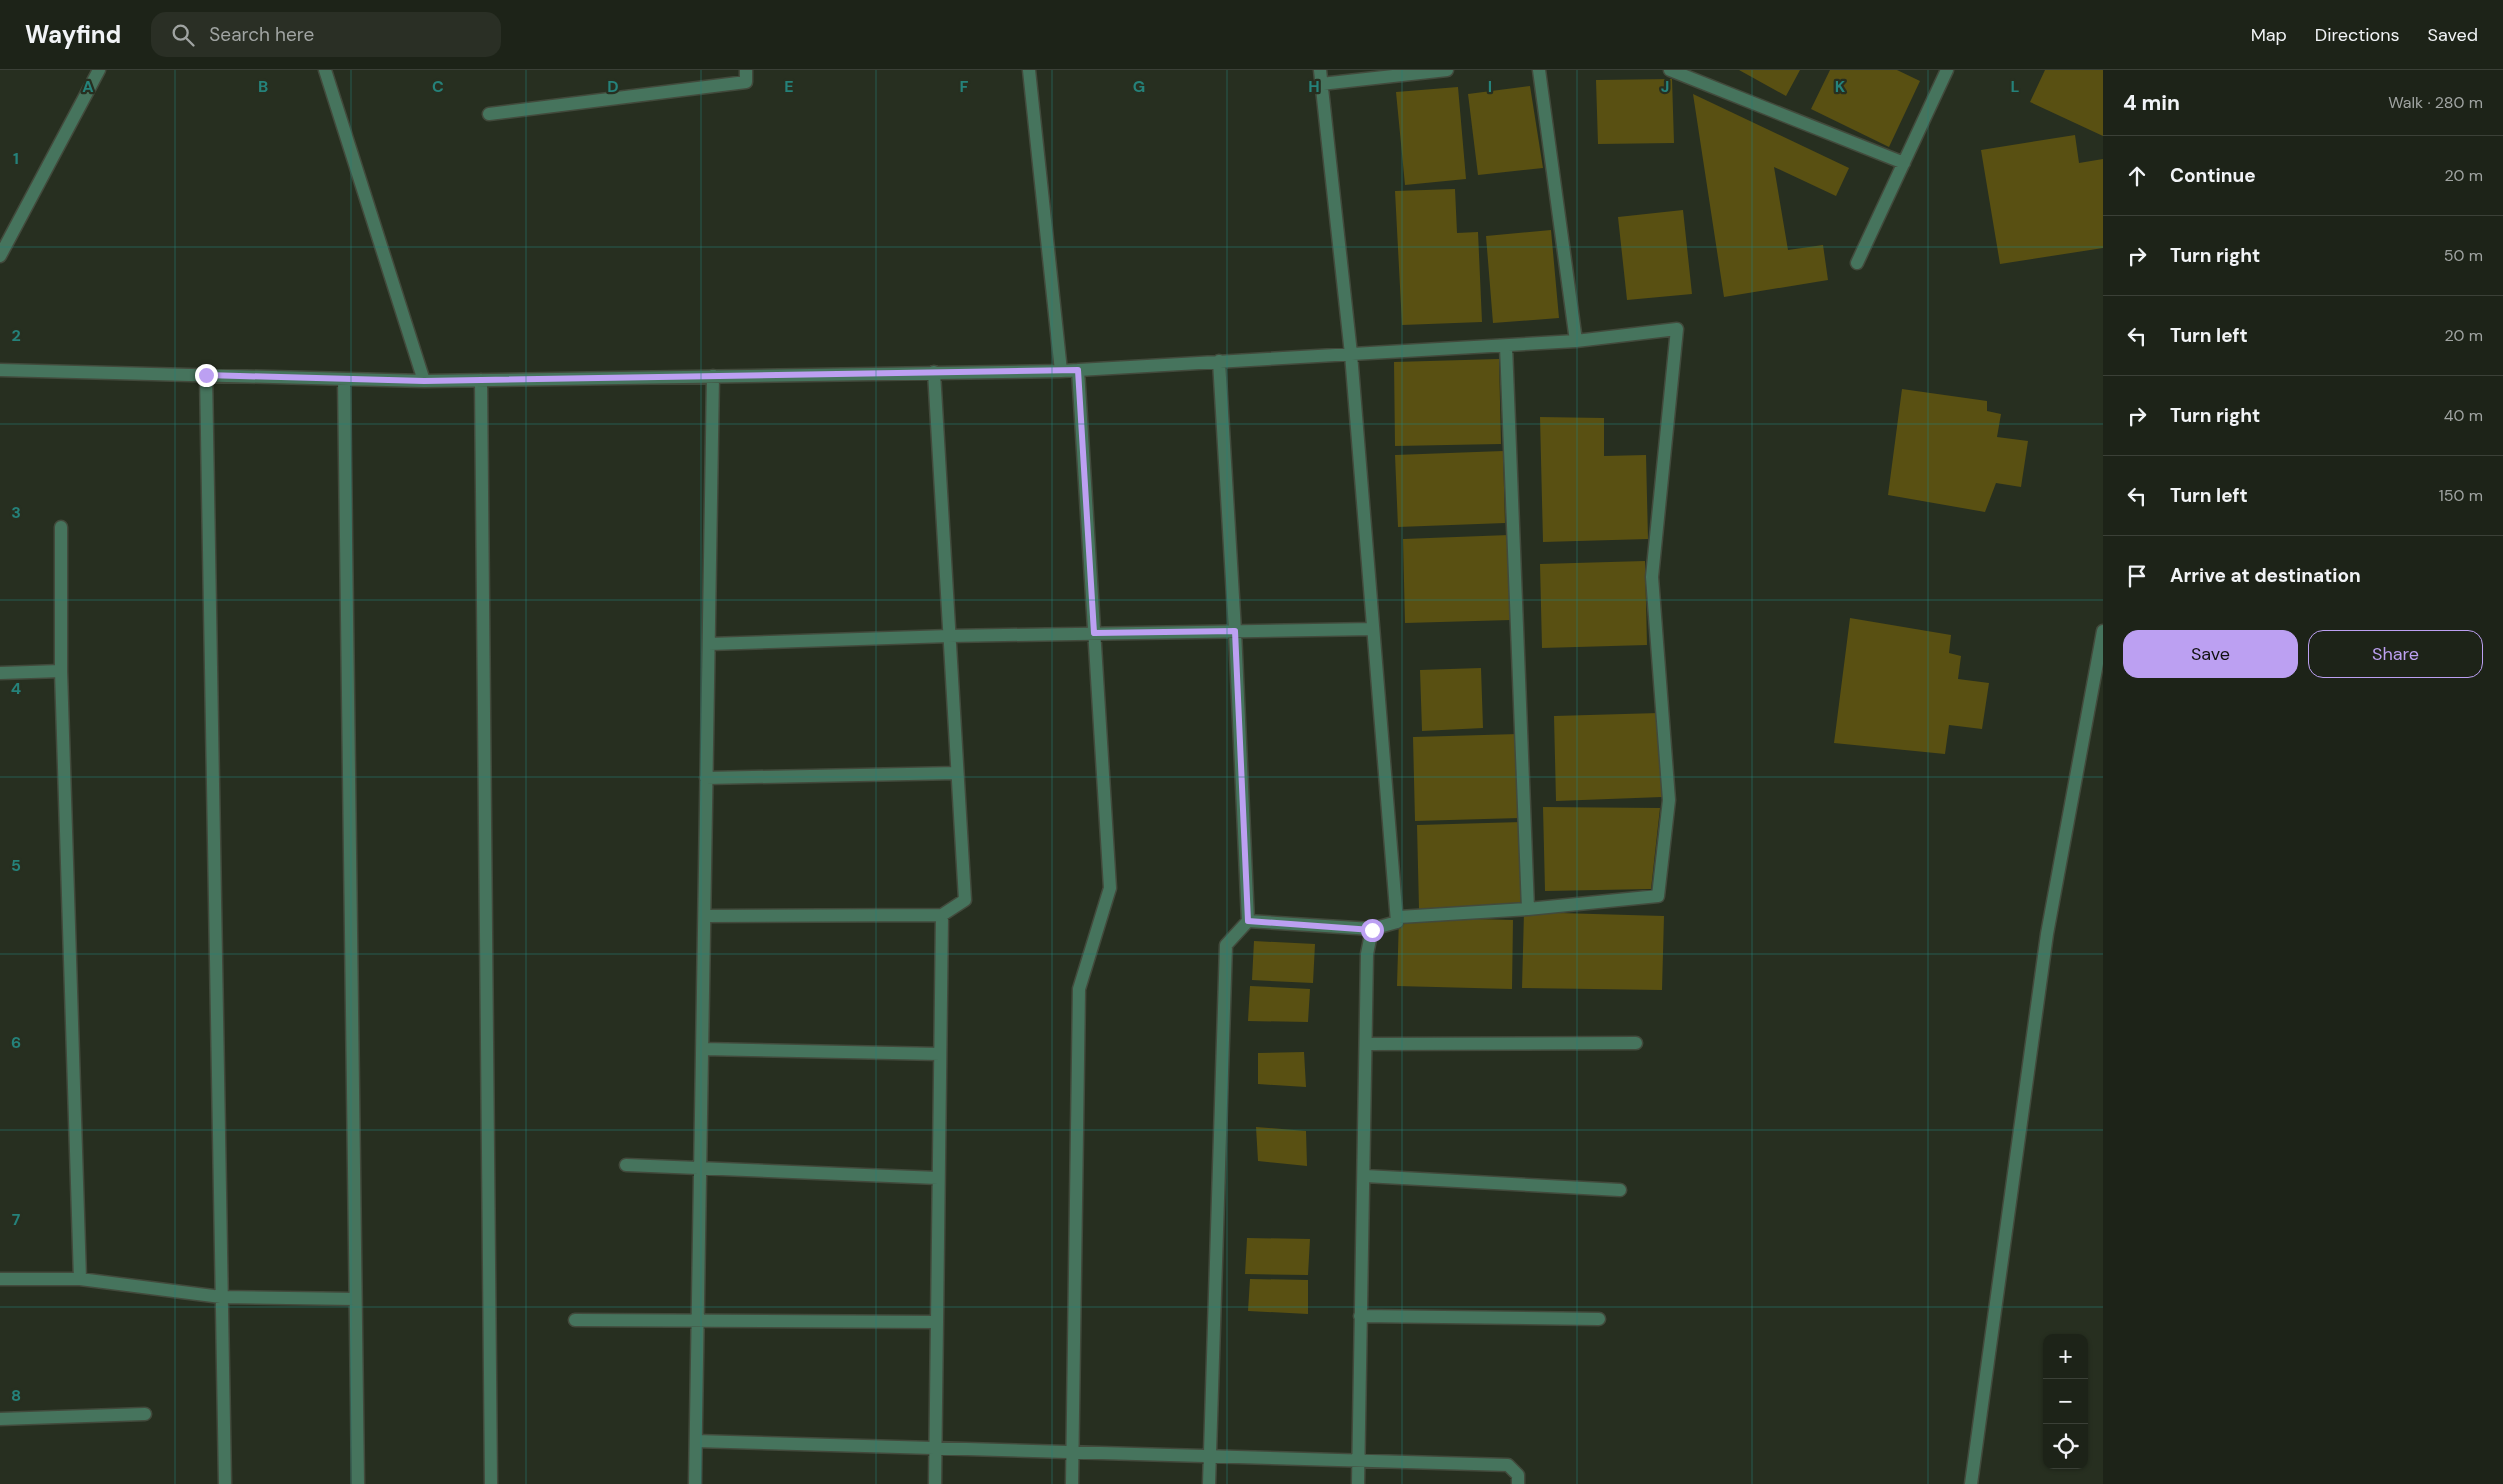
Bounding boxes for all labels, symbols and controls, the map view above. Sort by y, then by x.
search box [151,12,501,57]
text: Wayfind [25,19,121,50]
icon: search [169,21,197,49]
text: Search here [209,22,314,47]
text: Map [2251,23,2287,47]
text: Directions [2315,23,2400,47]
text: Saved [2428,23,2478,47]
text: A [82,76,94,97]
text: B [258,76,268,97]
text: C [432,76,444,97]
text: D [607,76,619,97]
text: E [784,76,794,97]
text: F [960,76,969,97]
text: G [1133,76,1145,97]
text: H [1308,76,1320,97]
text: I [1488,76,1492,97]
text: J [1661,76,1669,97]
text: K [1835,76,1846,97]
text: L [2011,76,2020,97]
text: 4 min [2123,89,2180,117]
text: Walk · 280 m [2388,92,2483,113]
text: 1 [13,148,19,169]
icon: ahead [2123,162,2151,190]
text: Continue [2170,163,2256,188]
text: 20 m [2444,165,2483,186]
icon: right [2123,242,2151,270]
text: Turn right [2170,243,2260,268]
text: 50 m [2444,245,2483,266]
icon: left [2123,322,2151,350]
text: Turn left [2170,323,2248,348]
text: 2 [11,325,21,346]
text: 20 m [2444,325,2483,346]
route end [195,364,218,387]
icon: right [2123,402,2151,430]
text: Turn right [2170,403,2260,428]
text: 40 m [2444,405,2483,426]
icon: left [2123,482,2151,510]
text: Turn left [2170,483,2248,508]
text: 150 m [2439,485,2483,506]
text: 3 [11,502,21,523]
icon: arrive [2123,562,2151,590]
text: Arrive at destination [2170,563,2361,588]
button: Save [2123,630,2298,678]
button: Share [2308,630,2483,678]
text: 4 [11,678,21,699]
text: 5 [11,855,21,876]
route start [1361,919,1384,942]
text: 6 [11,1032,21,1053]
text: 7 [12,1209,21,1230]
map controls [2043,1334,2088,1469]
button: + [2043,1334,2088,1379]
button: − [2043,1379,2088,1424]
text: 8 [11,1385,21,1406]
button: locate [2043,1424,2088,1469]

